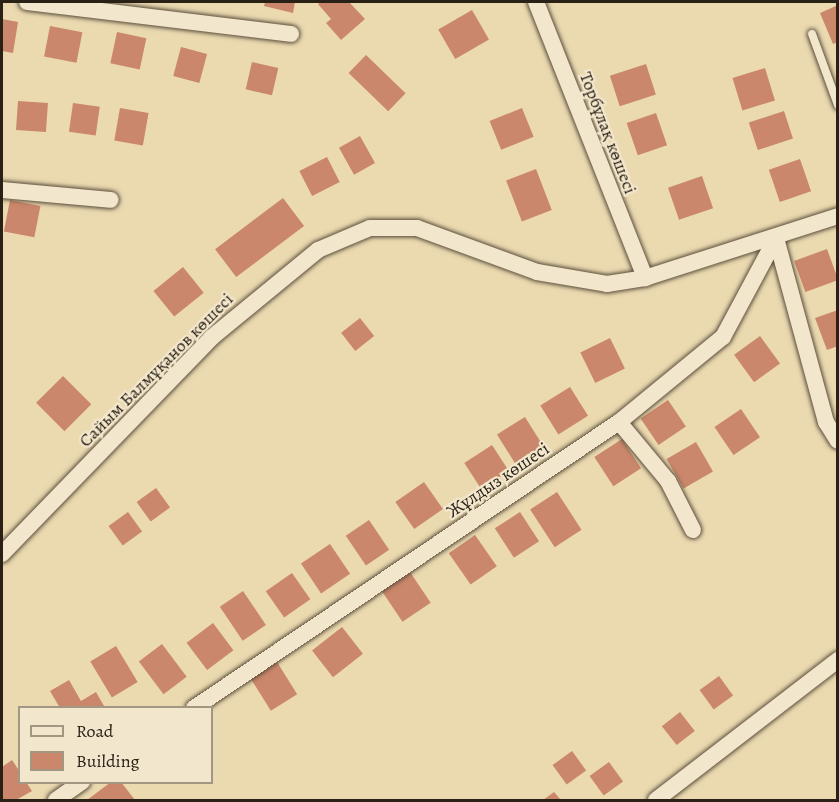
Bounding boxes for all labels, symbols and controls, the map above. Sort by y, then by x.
street label: Торбұлақ көшесі [575,69,641,197]
street label: Сайым Балмұқанов көшесі [74,288,238,452]
street label: Жұлдыз көшесі [443,438,553,522]
legend [18,706,213,784]
text: Road [76,719,113,743]
text: Building [76,749,140,773]

